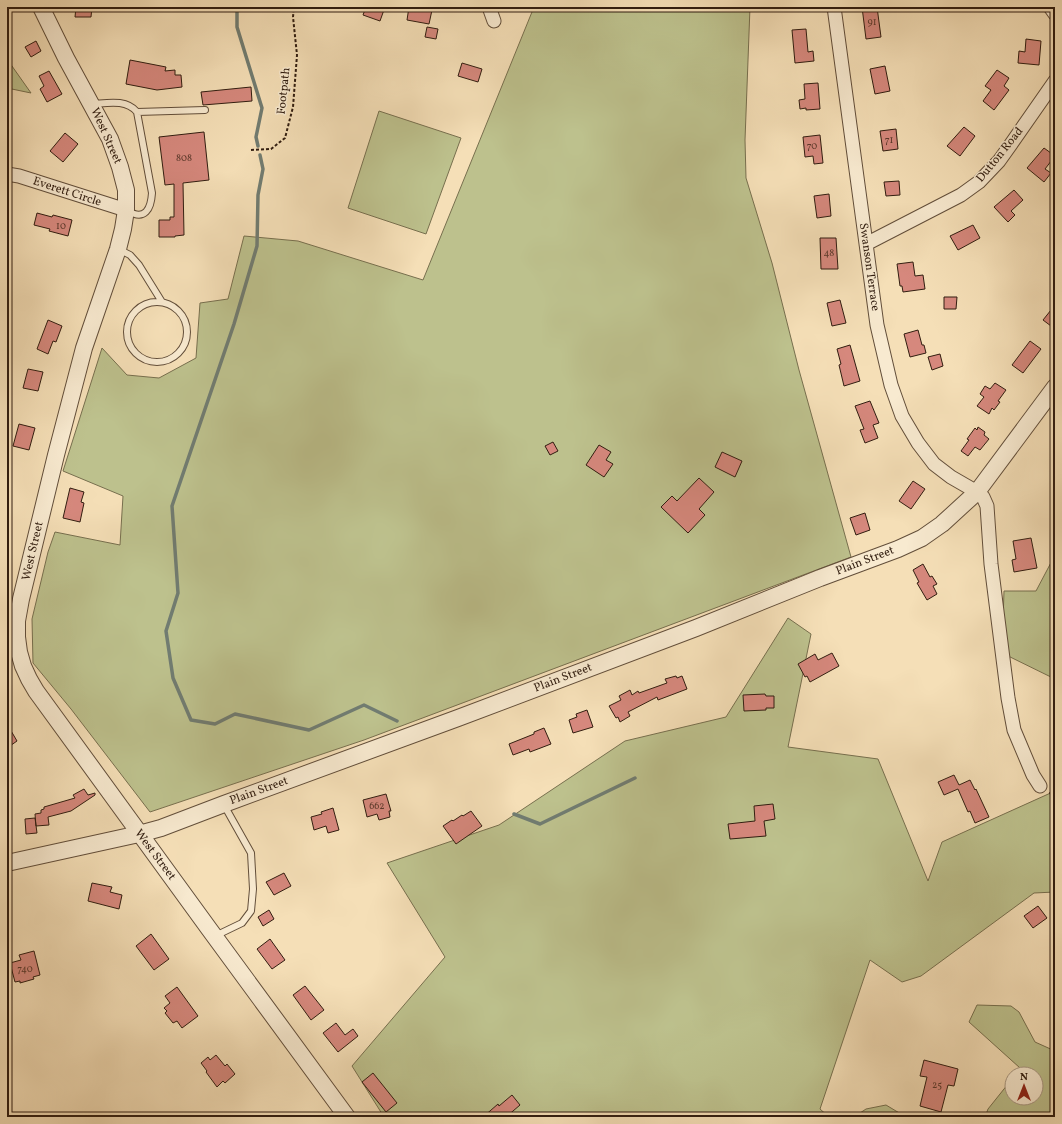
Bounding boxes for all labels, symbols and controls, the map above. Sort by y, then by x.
house number: 91 [867,15,877,29]
street label: Footpath [274,67,294,115]
street label: West Street [86,105,126,167]
street label: Dutton Road [973,124,1027,186]
house number: 71 [885,133,893,147]
house number: 70 [807,139,817,153]
house number: 808 [176,151,192,165]
street label: Everett Circle [31,173,104,211]
house number: 10 [56,219,66,233]
street label: Swanson Terrace [855,222,883,312]
house number: 48 [824,246,834,260]
street label: West Street [18,520,48,582]
street label: Plain Street [834,543,896,579]
street label: Plain Street [532,660,594,696]
street label: Plain Street [228,773,290,809]
house number: 662 [369,799,385,813]
street label: West Street [131,826,179,884]
house number: 740 [17,962,33,976]
north arrow [1004,1066,1044,1106]
text: N [1020,1070,1028,1085]
house number: 25 [932,1078,942,1092]

